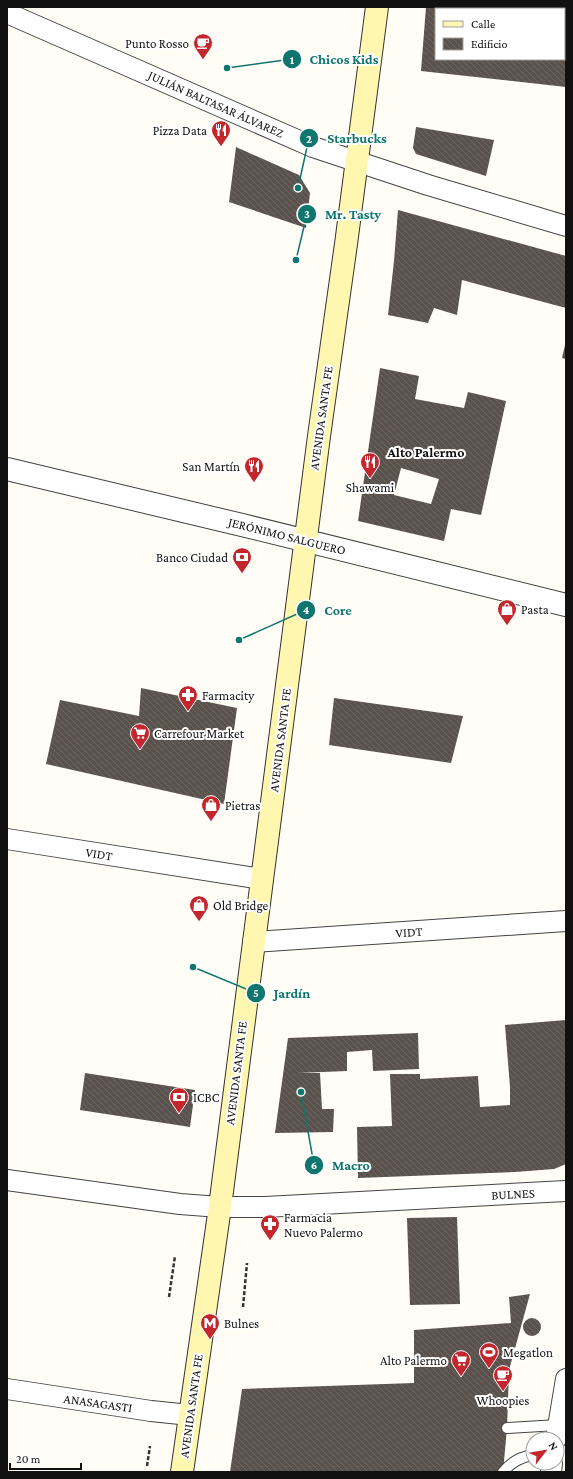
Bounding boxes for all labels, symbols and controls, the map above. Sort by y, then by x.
legend [435,8,565,60]
text: Calle [471,17,495,31]
cafe icon: Punto Rosso [192,32,214,60]
place label: Punto Rosso [125,36,189,51]
text: Edificio [471,37,508,51]
callout: Chicos Kids [282,46,386,72]
text: Chicos Kids [310,51,379,67]
text: 1 [290,53,295,67]
street label: JULIÁN BALTASAR ÁLVAREZ [145,67,286,141]
restaurant icon: Pizza Data [210,119,232,147]
place label: Pizza Data [153,123,207,138]
callout: Starbucks [299,125,395,151]
text: Starbucks [327,130,387,146]
text: 2 [306,132,312,146]
callout: Mr. Tasty [297,201,389,227]
text: Mr. Tasty [325,206,381,222]
text: 3 [304,207,310,221]
street label: AVENIDA SANTA FE [306,365,336,471]
district label: Alto Palermo [387,444,464,460]
restaurant icon: Shawami [359,451,381,479]
restaurant icon: San Martín [243,455,265,483]
place label: San Martín [182,459,240,474]
place label: Shawami [346,480,395,495]
street label: JERÓNIMO SALGUERO [226,514,348,558]
bank icon: Banco Ciudad [231,546,253,574]
place label: Banco Ciudad [156,550,228,565]
callout: Core [296,597,360,623]
shop icon: Pasta [496,598,518,626]
text: Core [324,602,352,618]
place label: Pasta [521,602,549,617]
text: 4 [303,603,310,617]
pharmacy icon: Farmacity [177,684,199,712]
street label: AVENIDA SANTA FE [266,687,294,793]
place label: Farmacity [202,688,255,703]
supermarket icon: Carrefour Market [129,722,151,750]
place label: Carrefour Market [154,726,245,741]
shop icon: Pietras [200,794,222,822]
place label: Pietras [225,798,260,813]
street label: VIDT [85,844,113,864]
shop icon: Old Bridge [188,894,210,922]
place label: Old Bridge [213,898,269,913]
street label: VIDT [395,924,423,940]
callout: Jardín [246,980,318,1006]
text: Jardín [272,985,310,1001]
text: 5 [253,986,259,1000]
street label: AVENIDA SANTA FE [222,1020,250,1126]
bank icon: ICBC [168,1086,190,1114]
place label: ICBC [193,1090,220,1105]
callout: Macro [304,1152,378,1178]
text: Macro [332,1157,370,1173]
text: 6 [311,1158,317,1172]
street label: BULNES [491,1185,535,1203]
place label: Farmacia Nuevo Palermo [284,1210,363,1240]
pharmacy icon: Farmacia Nuevo Palermo [259,1213,281,1241]
metro station icon: Bulnes [199,1312,221,1340]
place label: Bulnes [224,1316,259,1331]
sports icon: Megatlon [478,1341,500,1369]
place label: Megatlon [503,1345,553,1360]
supermarket icon: Alto Palermo [450,1349,472,1377]
street label: AVENIDA SANTA FE [176,1353,206,1459]
place label: Alto Palermo [380,1353,447,1368]
cafe icon: Whoopies [492,1364,514,1392]
street label: ANASAGASTI [63,1391,133,1415]
place label: Whoopies [477,1393,529,1408]
north arrow [525,1431,565,1471]
text: N [546,1440,561,1453]
scale bar [10,1445,81,1471]
text: 20 m [16,1452,41,1466]

